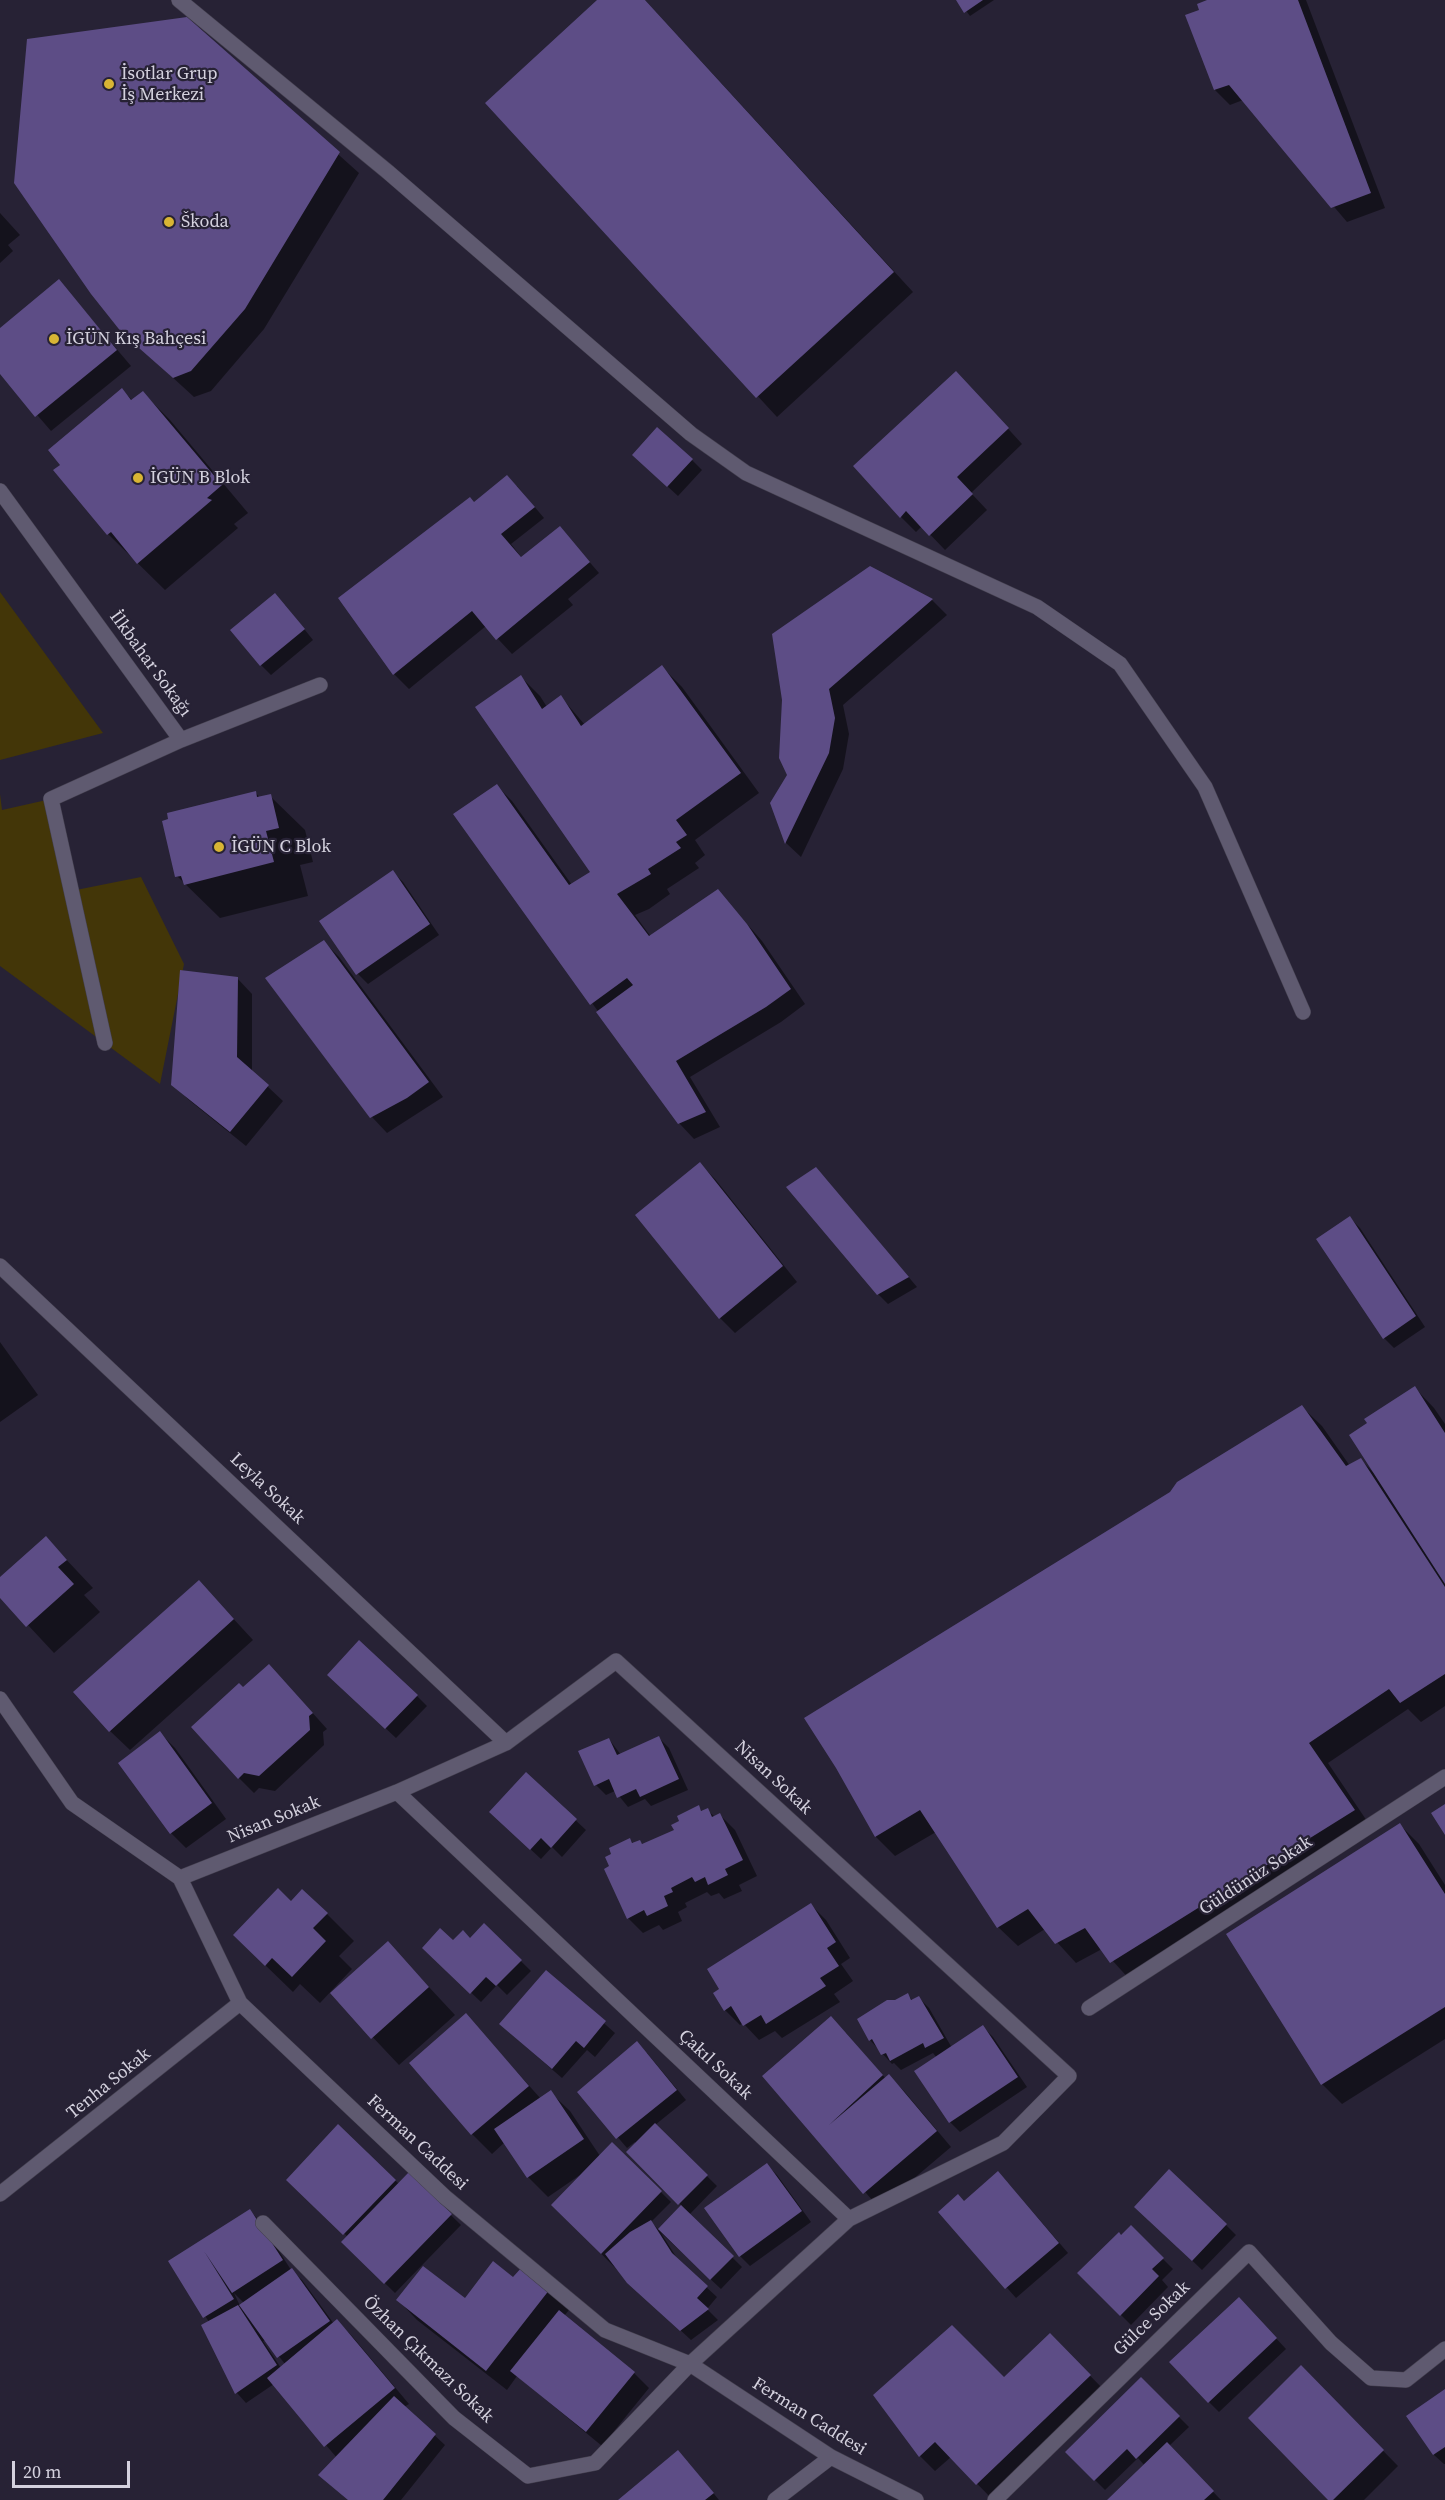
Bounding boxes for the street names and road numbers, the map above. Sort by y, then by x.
street label: İlkbahar Sokağı [104,607,196,721]
street label: Leyla Sokak [225,1449,309,1529]
street label: Nisan Sokak [730,1737,816,1819]
street label: Nisan Sokak [224,1792,324,1848]
street label: Güldünüz Sokak [1196,1832,1316,1920]
street label: Çakıl Sokak [674,2025,756,2105]
street label: Tenha Sokak [63,2044,155,2124]
street label: Ferman Caddesi [362,2091,472,2195]
street label: Gülce Sokak [1109,2277,1195,2361]
street label: Özhan Çıkmazı Sokak [358,2292,498,2428]
street label: Ferman Caddesi [748,2373,870,2461]

